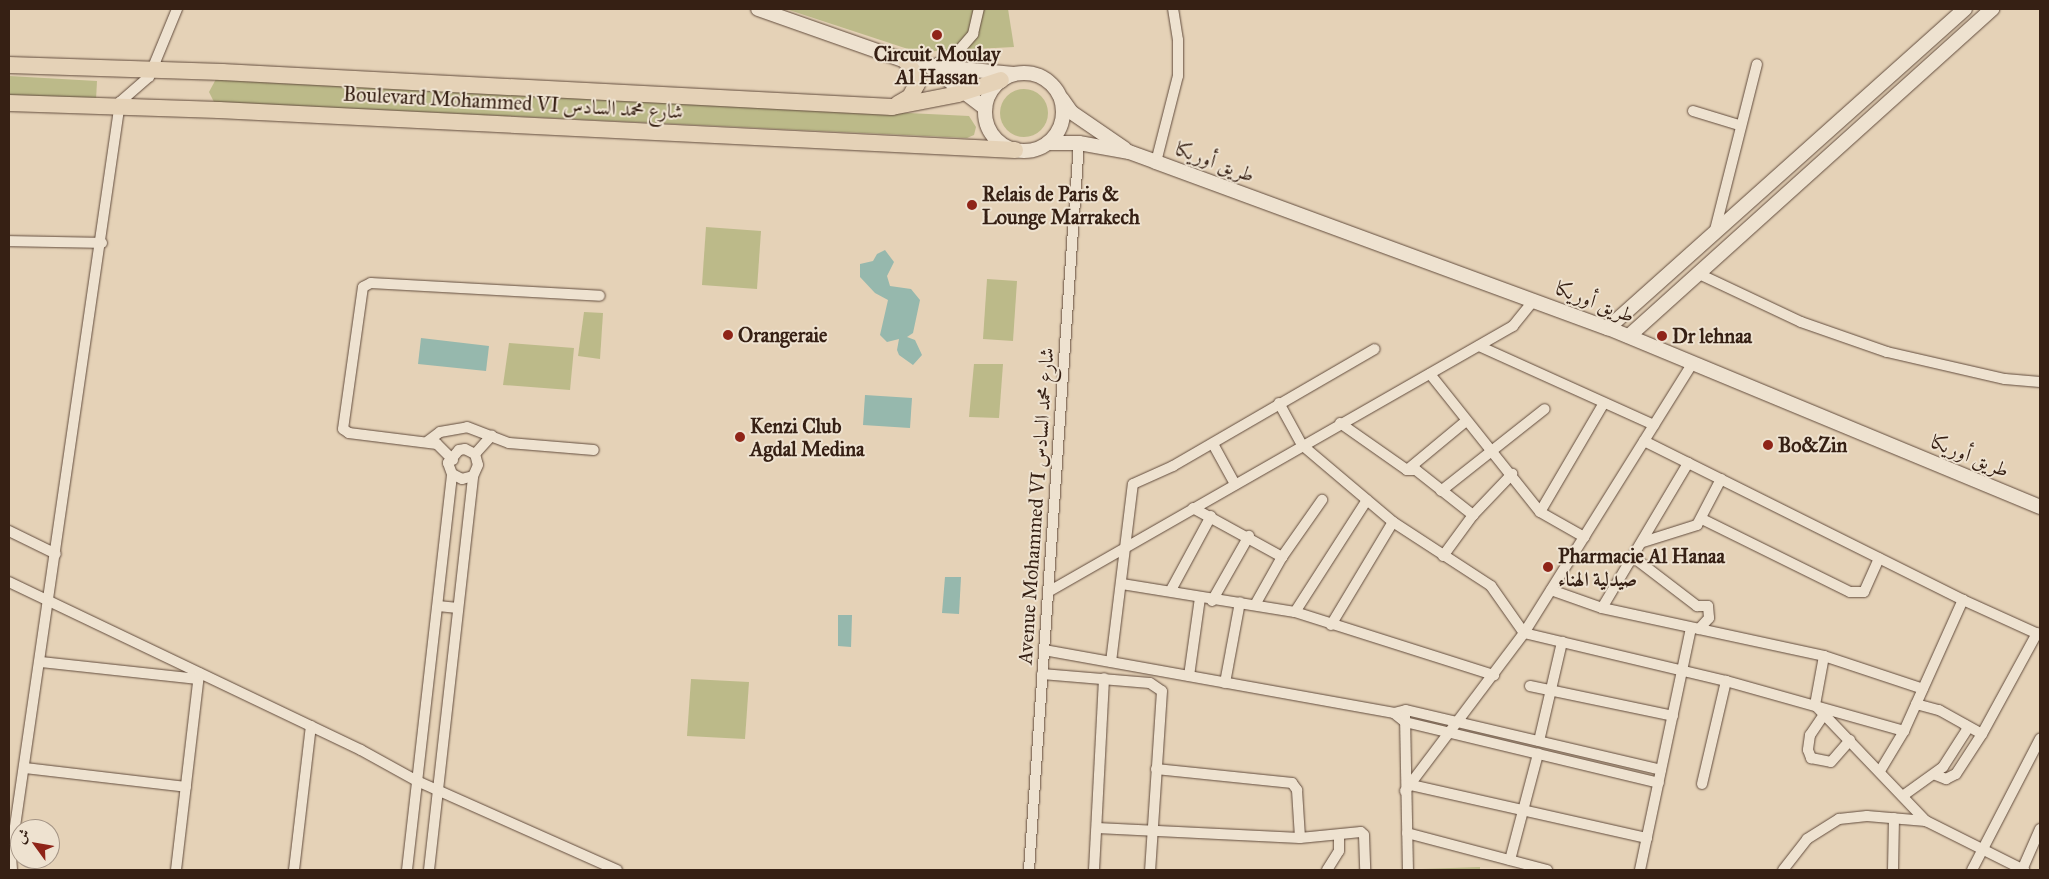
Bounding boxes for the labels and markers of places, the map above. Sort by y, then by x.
marker: Circuit Moulay Al Hassan [931,29,943,41]
place label: Circuit Moulay Al Hassan [874,43,1000,90]
place label: Relais de Paris & Lounge Marrakech [982,182,1140,229]
marker: Relais de Paris & Lounge Marrakech [966,199,978,211]
place label: Orangeraie [738,323,827,347]
place label: Dr lehnaa [1672,324,1752,348]
marker: Orangeraie [722,329,734,341]
marker: Dr lehnaa [1656,330,1668,342]
place label: Kenzi Club Agdal Medina [750,414,865,461]
marker: Kenzi Club Agdal Medina [734,431,746,443]
place label: Bo&Zin [1778,433,1847,457]
marker: Bo&Zin [1762,439,1774,451]
place label: Pharmacie Al Hanaa صيدلية الهناء [1558,544,1725,591]
marker: Pharmacie Al Hanaa صيدلية الهناء [1542,561,1554,573]

